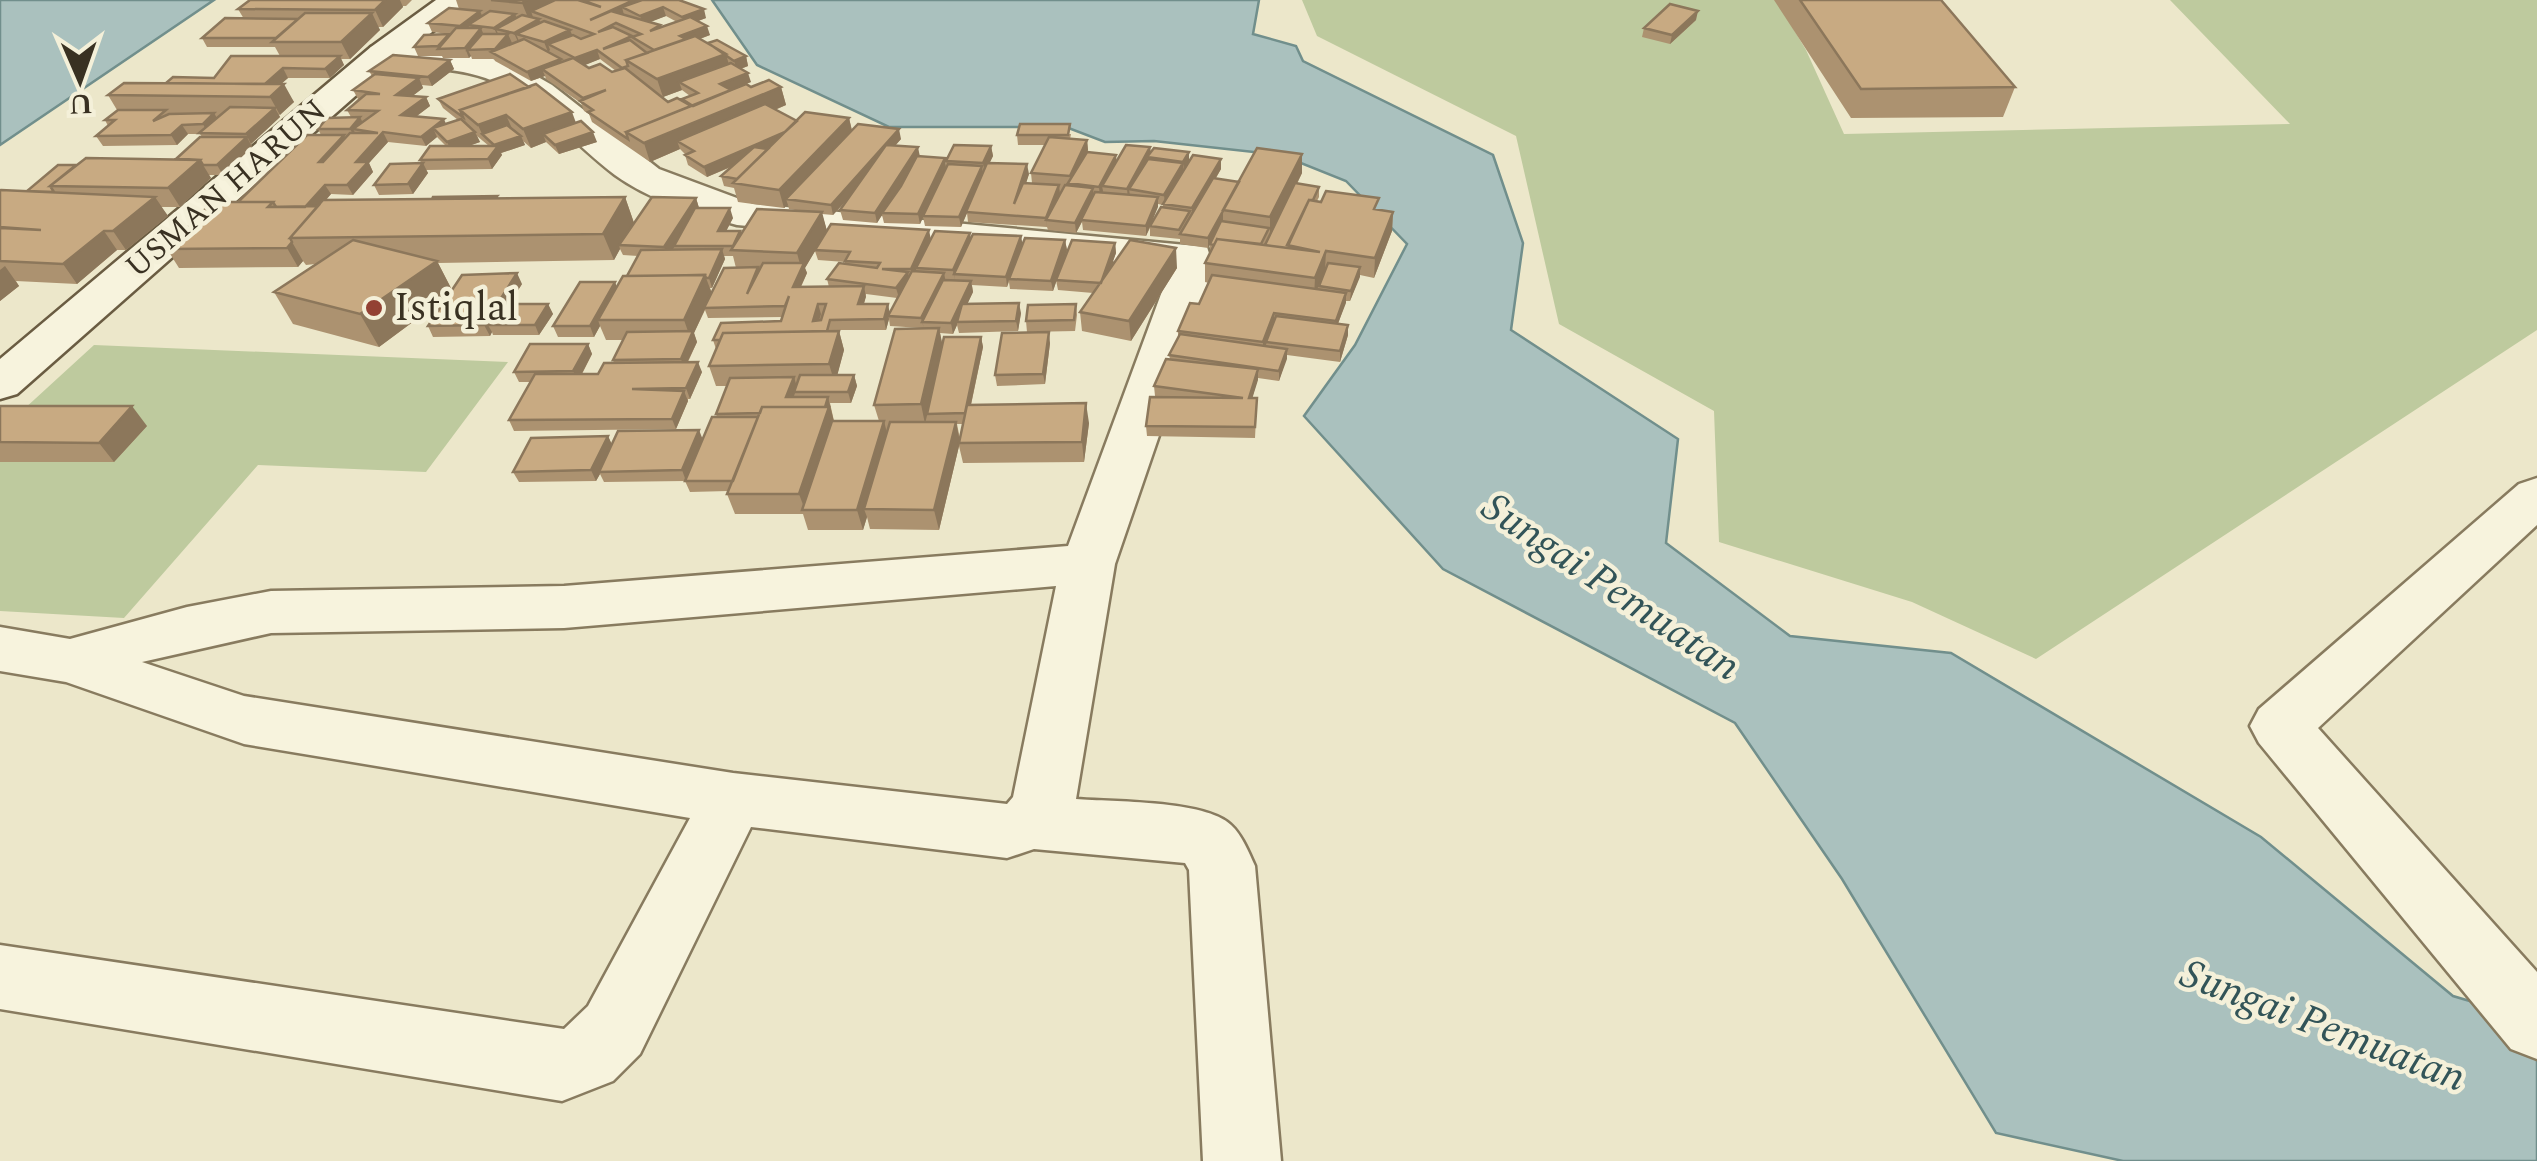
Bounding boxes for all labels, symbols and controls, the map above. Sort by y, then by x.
north arrow [30,30,130,130]
text: U [68,82,93,125]
street label: USMAN HARUN [114,88,338,290]
place label: Istiqlal [394,278,518,339]
marker: Istiqlal [363,297,385,319]
water label: Sungai Pemuatan [1469,477,1753,697]
water label: Sungai Pemuatan [2171,943,2475,1109]

